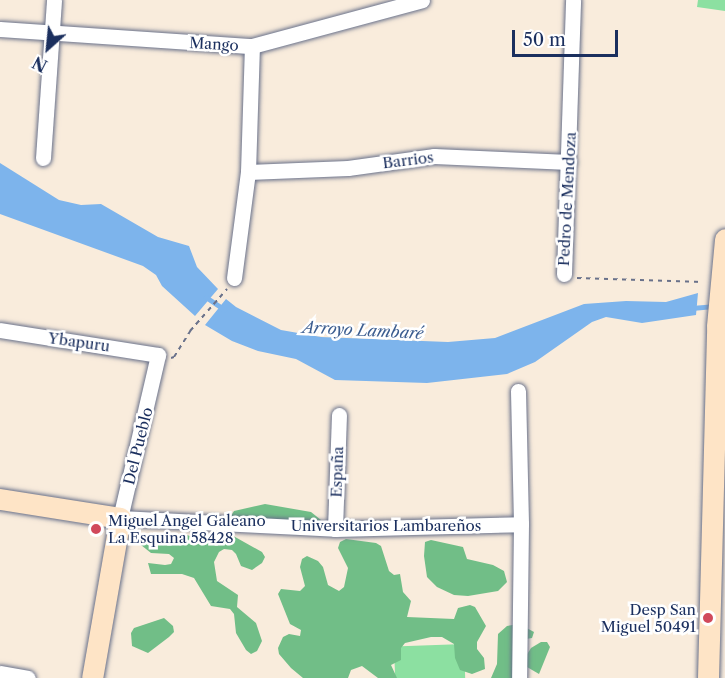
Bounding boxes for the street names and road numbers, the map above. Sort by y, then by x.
street label: Mango [189,34,239,54]
street label: Pedro de Mendoza [554,131,580,267]
street label: Barrios [381,148,435,172]
street label: Ybapuru [47,329,111,355]
street label: Del Pueblo [120,405,156,487]
street label: España [327,446,347,498]
street label: Universitarios Lambareños [291,517,481,535]

